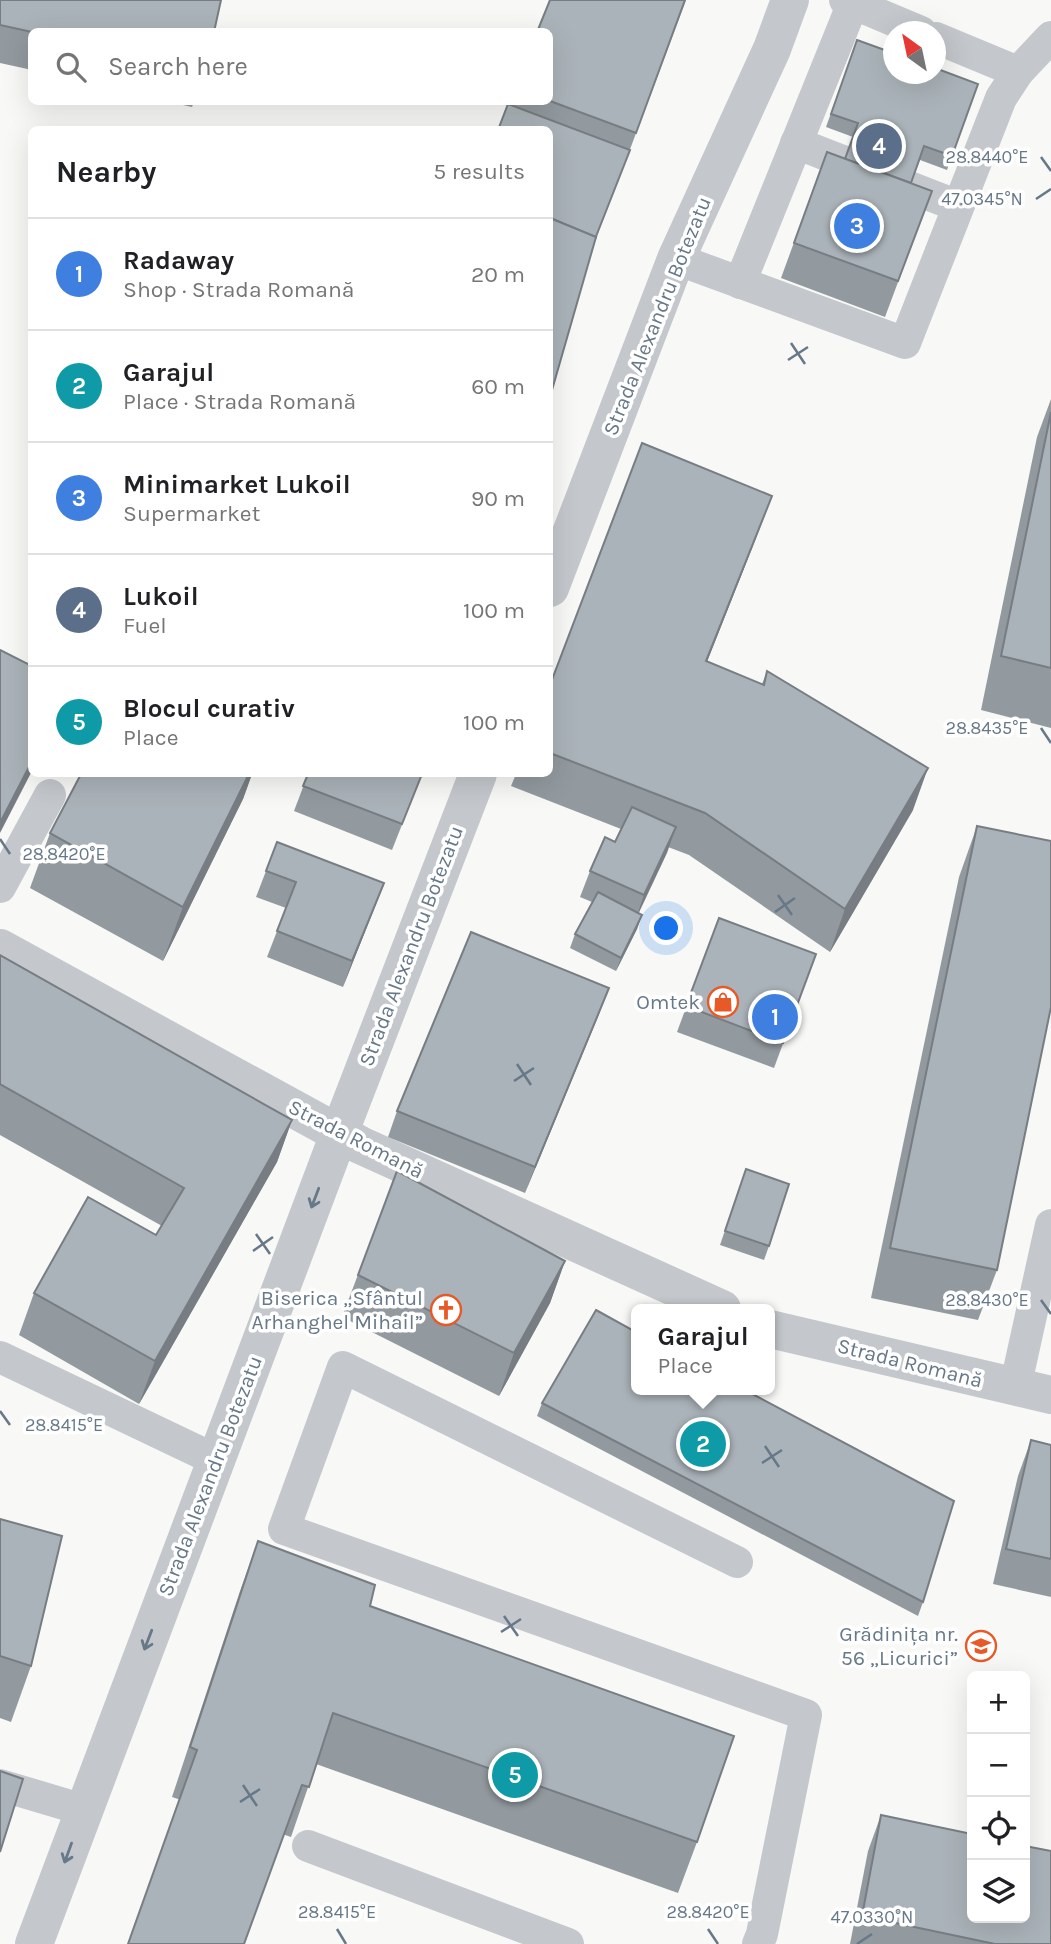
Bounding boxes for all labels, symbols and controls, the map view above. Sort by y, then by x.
north arrow [883,21,946,84]
search box [28,28,553,105]
icon: search [52,48,90,86]
text: Search here [108,51,248,82]
pin: 4 [856,120,902,172]
text: 28.8440°E [946,146,1028,168]
text: Nearby [56,154,156,190]
text: 5 results [433,158,525,185]
text: 47.0345°N [941,188,1023,210]
street label: Strada Alexandru Botezatu [598,193,716,439]
pin: 3 [834,200,880,252]
text: Radaway [123,245,234,276]
text: 1 [75,261,83,288]
text: 20 m [471,261,525,288]
text: Shop · Strada Romană [123,276,354,303]
text: Garajul [123,357,214,388]
text: 2 [72,373,86,400]
text: 60 m [471,373,525,400]
text: Place · Strada Romană [123,388,356,415]
text: Minimarket Lukoil [123,469,351,500]
text: 3 [72,485,86,512]
text: 90 m [471,485,525,512]
text: Supermarket [123,500,260,527]
text: Lukoil [123,581,199,612]
text: 4 [72,597,86,624]
text: 100 m [463,597,525,624]
text: Fuel [123,612,167,639]
text: Blocul curativ [123,693,295,724]
text: 5 [72,709,86,736]
text: 100 m [463,709,525,736]
text: 28.8435°E [946,717,1028,739]
text: Place [123,724,179,751]
street label: Strada Alexandru Botezatu [354,822,468,1070]
text: 28.8420°E [22,843,106,865]
your location [649,911,683,945]
shop icon: Omtek [706,985,740,1019]
place label: Omtek [636,990,700,1014]
pin: 1 [752,991,798,1043]
street label: Strada Romană [284,1095,428,1183]
one-way arrow [308,1186,320,1208]
place label: Biserica „Sfântul Arhanghel Mihail” [252,1286,423,1334]
text: 28.8430°E [945,1289,1029,1311]
church icon: Biserica „Sfântul Arhanghel Mihail” [429,1293,463,1327]
popup [631,1304,775,1395]
text: Garajul [657,1321,749,1352]
street label: Strada Romană [835,1333,985,1393]
street label: Strada Alexandru Botezatu [153,1352,267,1600]
text: Place [657,1352,713,1379]
text: 28.8415°E [25,1414,103,1436]
pin: 2 [680,1418,726,1470]
place label: Grădinița nr. 56 „Licurici” [839,1622,958,1670]
one-way arrow [141,1628,154,1650]
school or university icon: Grădinița nr. 56 „Licurici” [964,1629,998,1663]
map controls [967,1671,1030,1923]
button: + [967,1671,1030,1734]
button: − [967,1734,1030,1797]
pin: 5 [492,1749,538,1801]
button: locate [967,1797,1030,1860]
one-way arrow [61,1841,73,1863]
button: layers [967,1860,1030,1923]
text: 28.8415°E [298,1901,376,1923]
text: 28.8420°E [666,1901,750,1923]
text: 47.0330°N [831,1906,913,1928]

